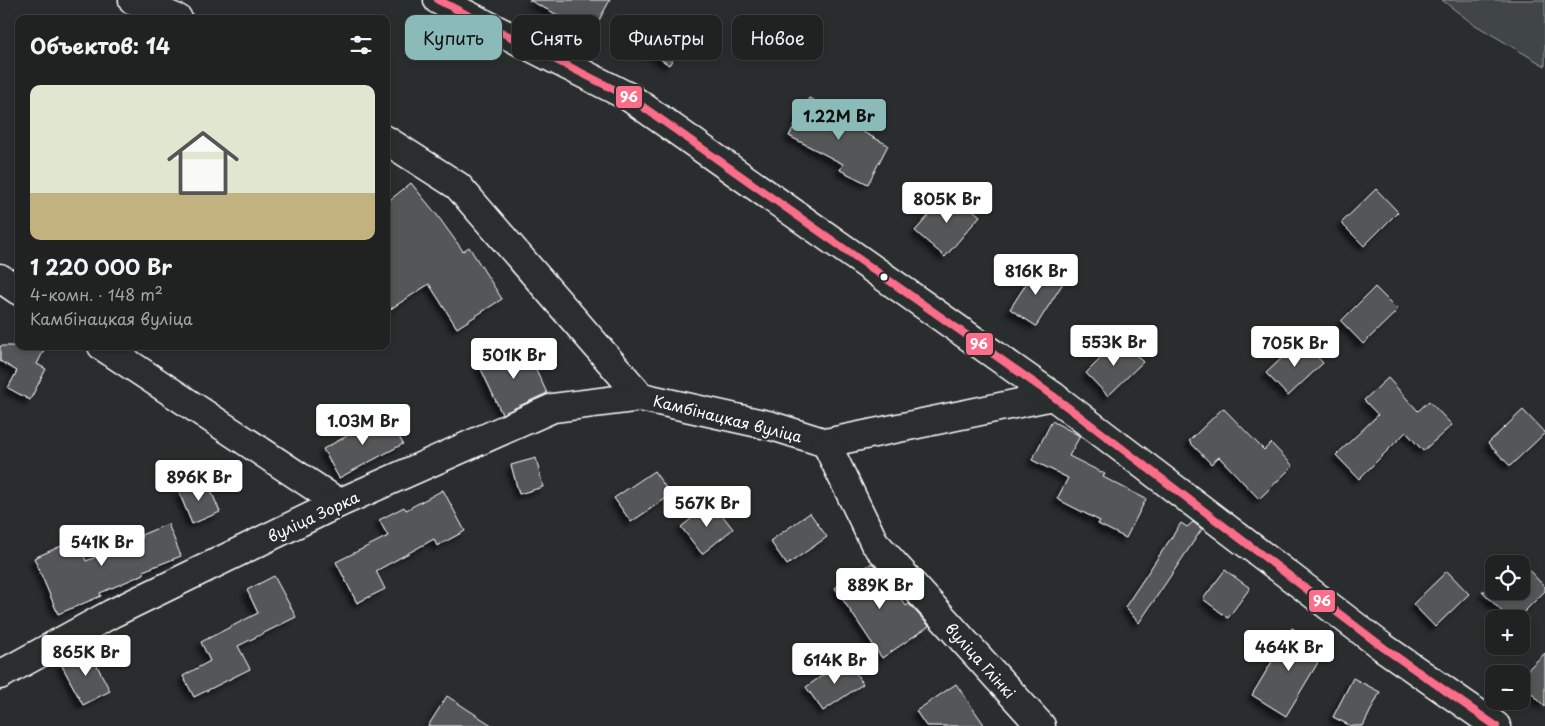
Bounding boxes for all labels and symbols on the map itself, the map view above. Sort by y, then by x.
line badge: 96 [615,85,643,109]
text: 96 [620,86,638,107]
pin: 1.22M Br [787,98,891,141]
pin: 805K Br [901,182,993,224]
pin: 816K Br [990,254,1082,296]
unlabelled marker [879,272,889,282]
pin: 553K Br [1068,324,1160,367]
pin: 705K Br [1249,326,1341,368]
line badge: 96 [965,332,994,356]
text: 96 [970,333,988,354]
pin: 501K Br [468,338,560,380]
street label: Камбінацкая вуліца [651,388,806,448]
pin: 1.03M Br [311,404,415,446]
pin: 896K Br [153,460,245,502]
street label: вуліца Зорка [263,484,363,547]
pin: 567K Br [661,486,753,528]
pin: 541K Br [56,524,148,567]
pin: 889K Br [834,568,926,610]
line badge: 96 [1308,589,1336,613]
text: 96 [1313,590,1331,611]
street label: вуліца Глінкі [941,617,1021,703]
pin: 464K Br [1243,630,1335,672]
pin: 865K Br [40,634,132,677]
pin: 614K Br [789,642,881,685]

